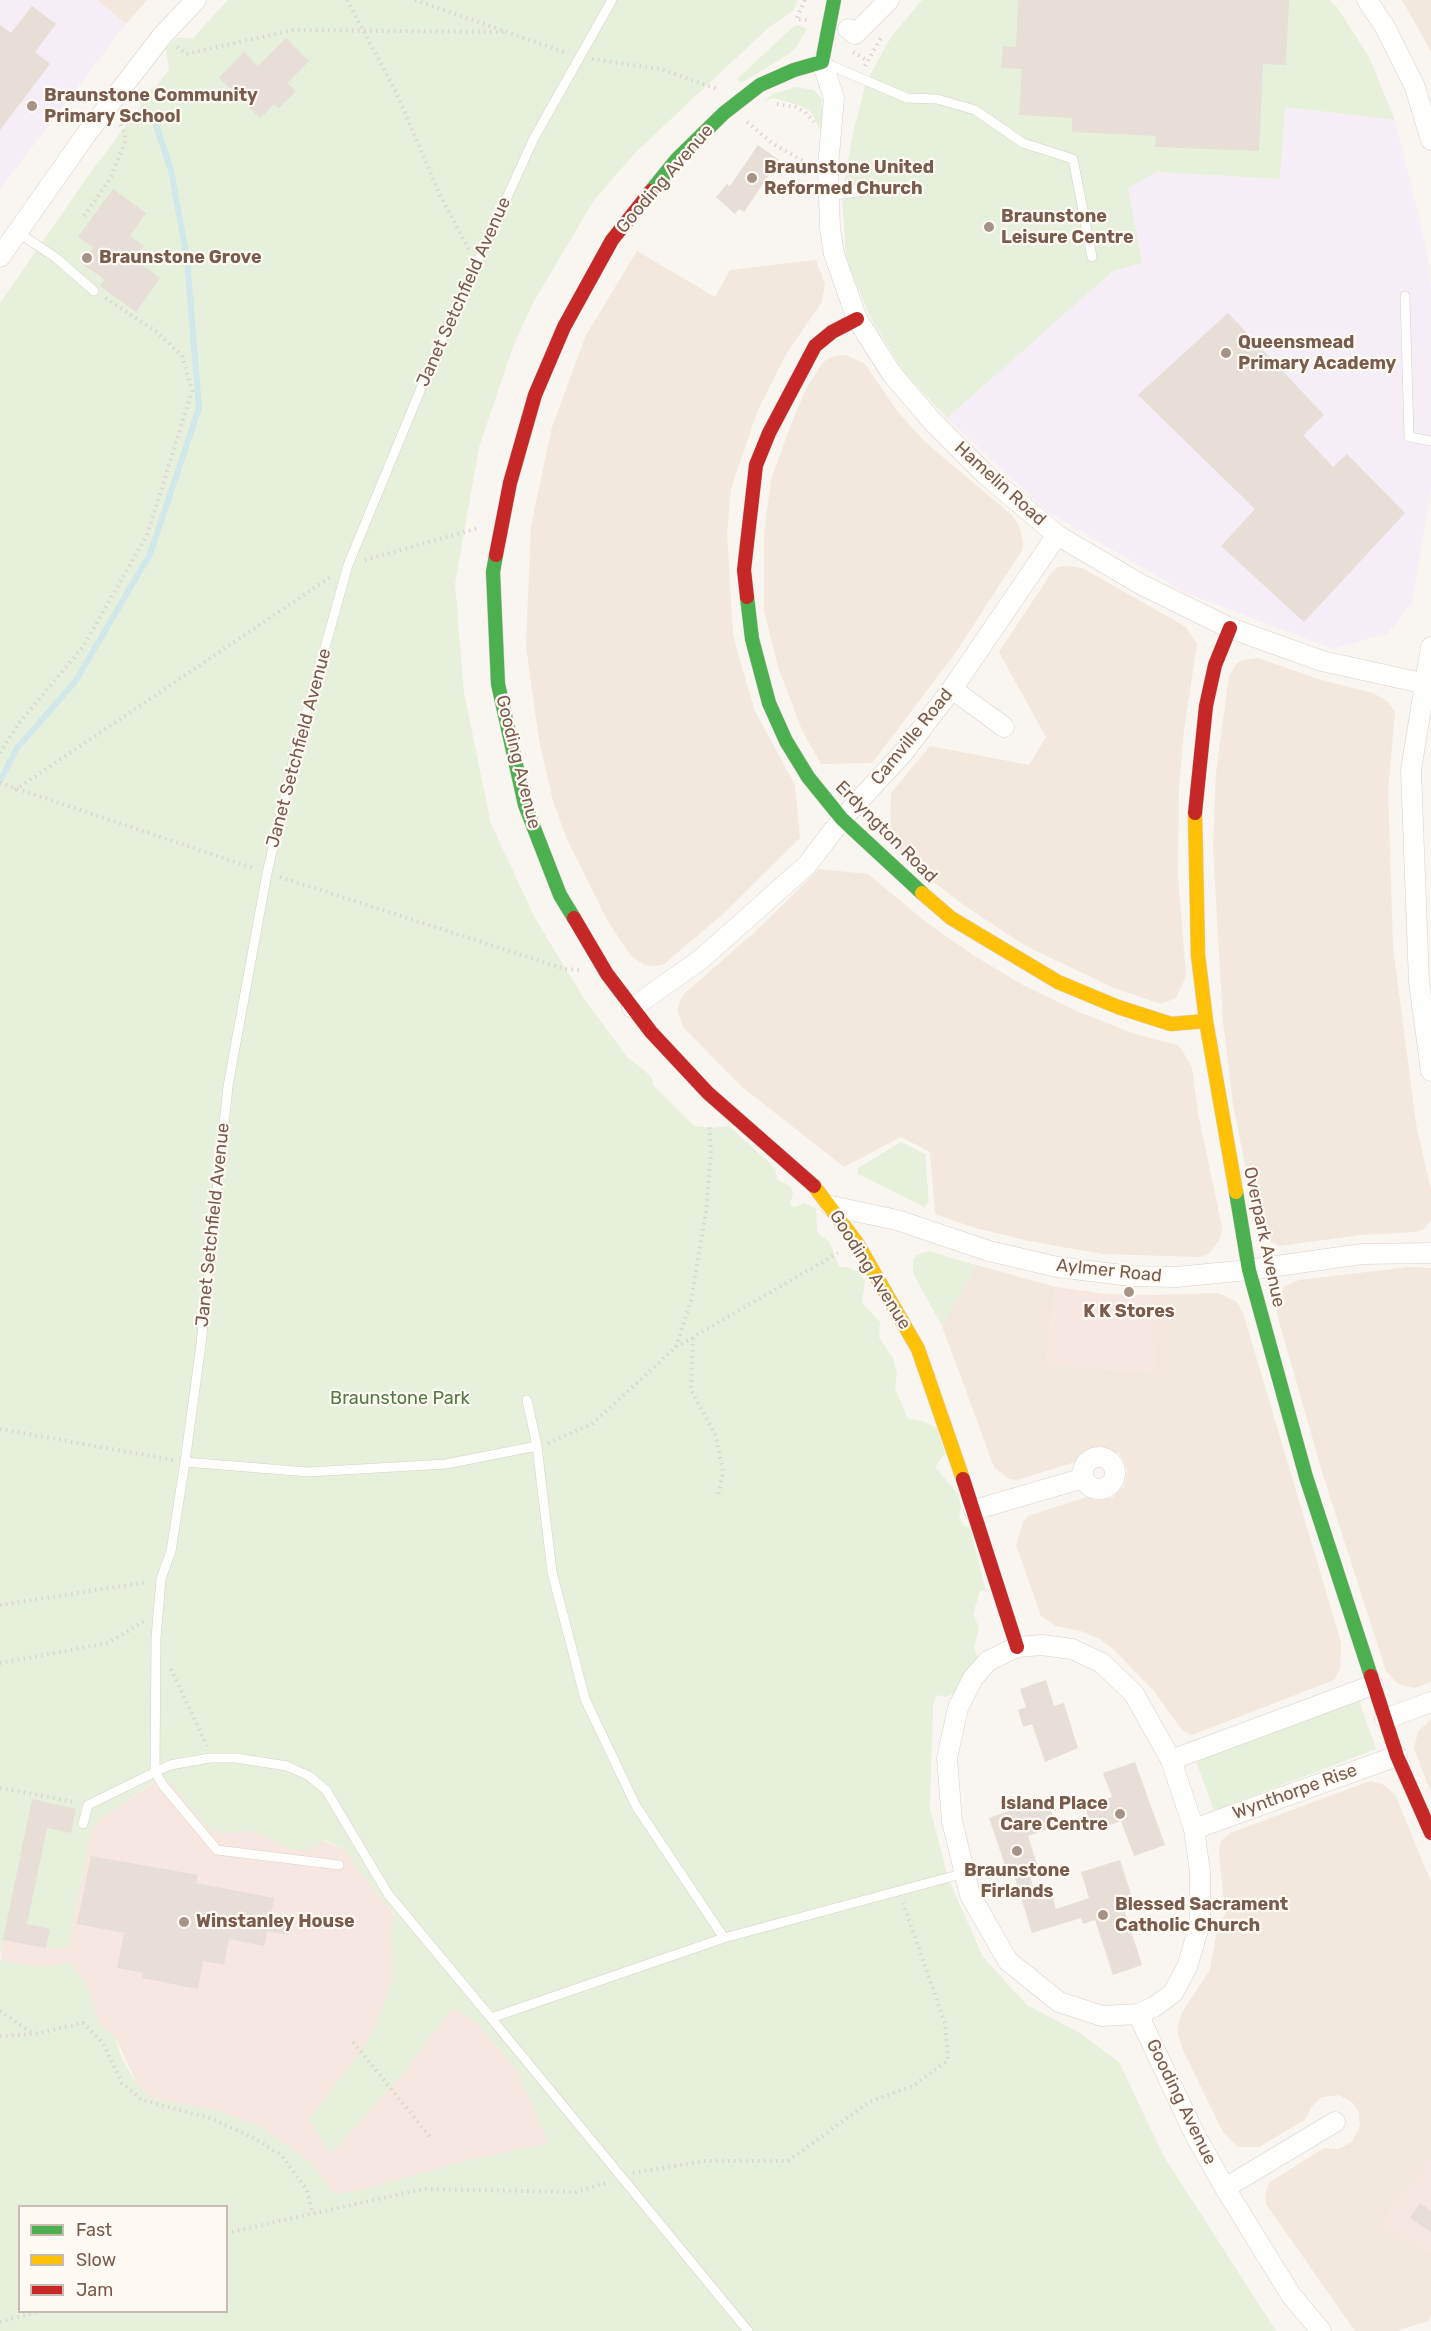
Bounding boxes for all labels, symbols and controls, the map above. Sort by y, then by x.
place label: Braunstone Community Primary School [44,85,258,128]
marker: Braunstone Community Primary School [25,99,39,113]
street label: Gooding Avenue [612,120,718,238]
place label: Braunstone United Reformed Church [764,157,934,200]
marker: Braunstone United Reformed Church [745,171,759,185]
street label: Janet Setchfield Avenue [412,194,516,390]
place label: Braunstone Leisure Centre [1001,206,1134,248]
marker: Braunstone Leisure Centre [982,220,996,234]
place label: Braunstone Grove [99,247,262,269]
marker: Braunstone Grove [80,251,94,265]
place label: Queensmead Primary Academy [1238,332,1396,374]
marker: Queensmead Primary Academy [1219,346,1233,360]
street label: Hamelin Road [950,437,1050,531]
street label: Janet Setchfield Avenue [262,646,336,850]
street label: Camville Road [867,684,957,790]
street label: Gooding Avenue [491,693,545,831]
street label: Erdyngton Road [831,777,941,887]
street label: Janet Setchfield Avenue [192,1122,234,1328]
street label: Overpark Avenue [1239,1165,1289,1309]
street label: Gooding Avenue [825,1206,915,1334]
street label: Aylmer Road [1055,1255,1163,1287]
marker: K K Stores [1122,1285,1136,1299]
place label: K K Stores [1083,1301,1175,1323]
park label: Braunstone Park [330,1388,470,1410]
street label: Wynthorpe Rise [1230,1759,1360,1825]
place label: Island Place Care Centre [1000,1793,1108,1836]
marker: Island Place Care Centre [1113,1807,1127,1821]
marker: Braunstone Firlands [1010,1844,1024,1858]
place label: Braunstone Firlands [964,1860,1070,1902]
place label: Blessed Sacrament Catholic Church [1115,1894,1288,1936]
marker: Blessed Sacrament Catholic Church [1096,1908,1110,1922]
place label: Winstanley House [196,1911,355,1933]
marker: Winstanley House [177,1915,191,1929]
street label: Gooding Avenue [1141,2036,1221,2168]
legend [18,2205,228,2313]
text: Fast [76,2219,112,2241]
text: Slow [76,2249,116,2271]
text: Jam [76,2279,113,2301]

